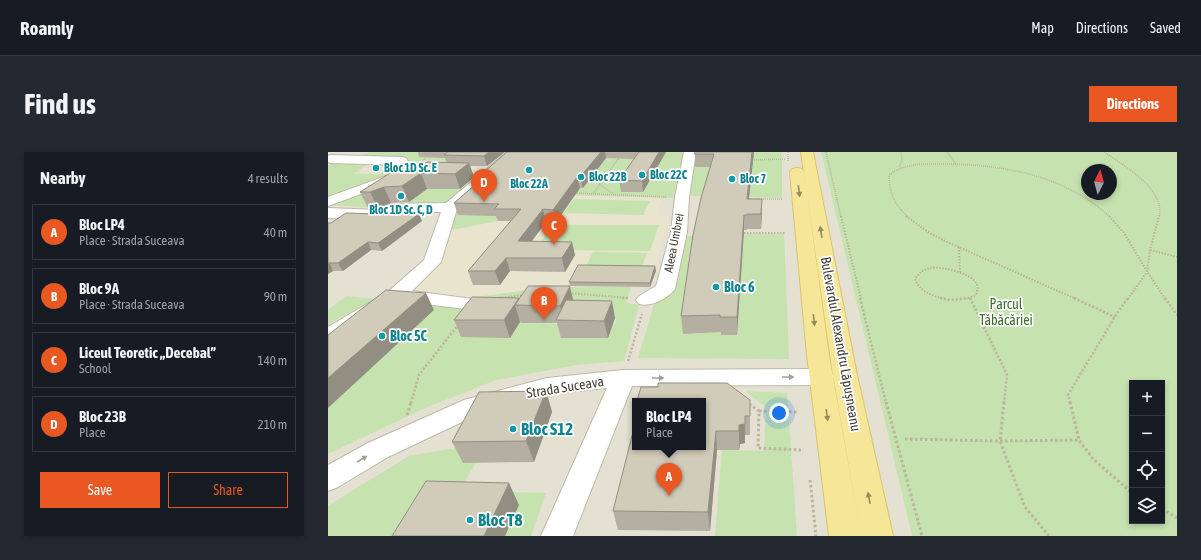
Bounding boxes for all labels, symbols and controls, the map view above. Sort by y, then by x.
text: Roamly [20,17,74,39]
text: Map [1031,20,1054,36]
text: Directions [1076,20,1128,36]
text: Saved [1150,20,1181,36]
button: Directions [1089,86,1177,122]
text: Find us [24,88,96,120]
place label: Bloc 1D Sc. E [384,161,437,175]
marker: Bloc 1D Sc. E [371,163,381,173]
north arrow [1081,164,1117,200]
marker: Bloc 22A [524,165,534,175]
text: Nearby [40,168,86,188]
place label: Bloc 22C [650,168,688,182]
pin: D [471,169,497,202]
place label: Bloc 22B [589,170,627,184]
marker: Bloc 22C [637,170,647,180]
text: 4 results [248,171,288,186]
marker: Bloc 22B [576,172,586,182]
place label: Bloc 7 [740,172,766,186]
marker: Bloc 7 [727,174,737,184]
place label: Bloc 22A [510,177,548,191]
one-way arrow [796,185,802,197]
marker: Bloc 1D Sc. C, D [396,191,406,201]
place label: Bloc 1D Sc. C, D [369,203,433,217]
pin: C [541,212,567,245]
street label: Aleea Umbrei [661,212,687,274]
text: Bloc LP4 [79,216,125,233]
text: A [51,225,57,240]
text: 40 m [264,225,287,240]
one-way arrow [818,226,824,238]
text: Place · Strada Suceava [79,233,185,248]
street label: Bulevardul Alexandru Lăpușneanu [818,255,864,433]
place label: Bloc 6 [724,279,755,295]
text: Bloc 9A [79,280,119,297]
marker: Bloc 6 [711,282,721,292]
pin: B [531,287,557,320]
text: B [51,289,57,304]
text: 90 m [264,289,287,304]
park label: Parcul Tăbăcăriei [979,296,1033,328]
text: Place · Strada Suceava [79,297,185,312]
one-way arrow [811,314,817,326]
place label: Bloc 5C [390,328,427,344]
marker: Bloc 5C [377,331,387,341]
text: Liceul Teoretic „Decebal” [79,344,216,361]
text: C [51,353,57,368]
text: 140 m [258,353,287,368]
text: School [79,361,111,376]
street label: Strada Suceava [525,373,605,401]
one-way arrow [782,374,795,380]
one-way arrow [652,375,665,381]
map controls [1129,380,1165,524]
button: + [1129,380,1165,416]
popup [632,398,706,450]
your location [769,403,789,423]
text: Bloc 23B [79,408,126,425]
text: Bloc LP4 [646,408,692,425]
one-way arrow [824,409,830,422]
button: − [1129,416,1165,452]
text: D [50,417,58,432]
text: 210 m [258,417,287,432]
place label: Bloc S12 [521,419,573,439]
marker: Bloc S12 [508,424,518,434]
text: Place [79,425,106,440]
text: Place [646,425,673,440]
button: locate [1129,452,1165,488]
one-way arrow [356,456,368,463]
pin: A [656,463,682,496]
button: Save [40,472,160,508]
button: Share [168,472,288,508]
button: layers [1129,488,1165,524]
one-way arrow [866,492,872,504]
place label: Bloc T8 [478,510,522,530]
marker: Bloc T8 [465,515,475,525]

